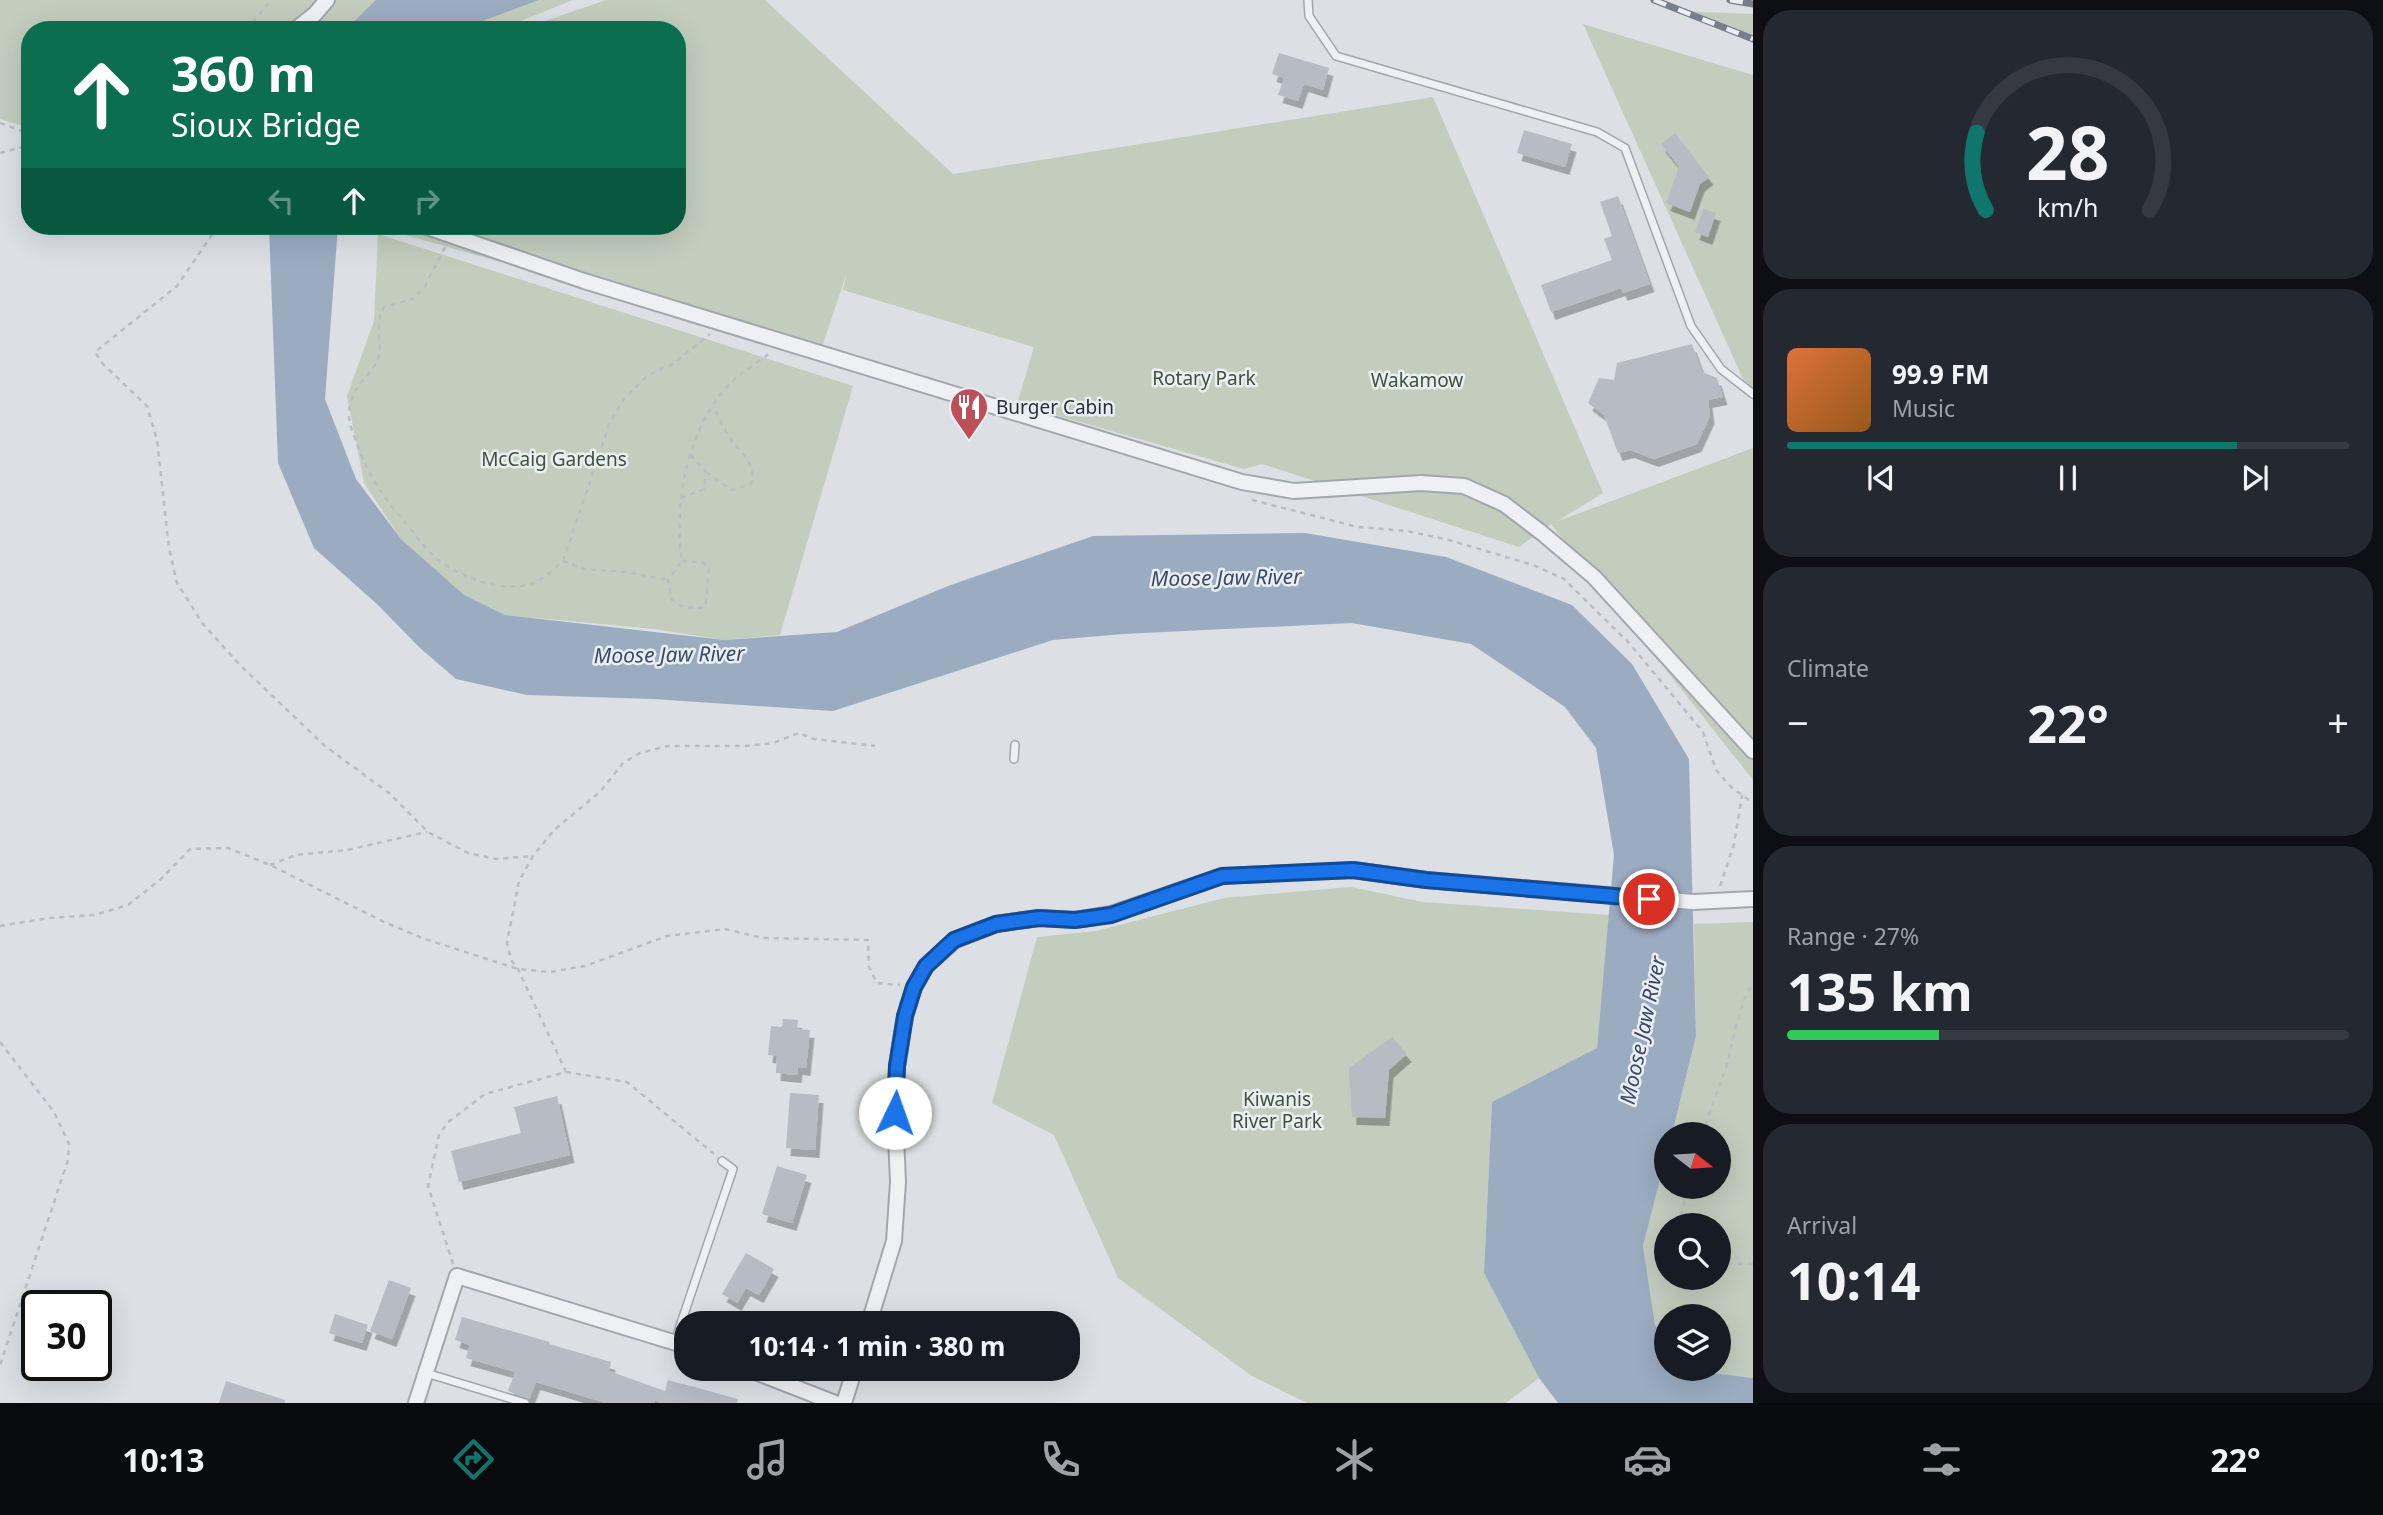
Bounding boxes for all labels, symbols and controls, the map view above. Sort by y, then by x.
text: 360 m [171,40,316,106]
icon: ahead [56,49,147,140]
text: Sioux Bridge [171,103,361,146]
text: 28 [2026,103,2110,202]
icon: left [262,182,300,220]
icon: ahead [335,182,373,220]
icon: right [408,182,446,220]
text: km/h [2037,190,2099,224]
text: 99.9 FM [1892,356,1989,392]
park label: Rotary Park [1152,365,1256,391]
park label: Wakamow [1371,367,1463,393]
restaurant icon: Burger Cabin [948,386,990,441]
text: Music [1892,392,1955,424]
place label: Burger Cabin [996,394,1114,420]
park label: McCaig Gardens [481,446,627,472]
icon: previous [1862,459,1900,497]
icon: pause [2049,459,2087,497]
icon: next [2236,459,2274,497]
water label: Moose Jaw River [1150,562,1303,592]
water label: Moose Jaw River [593,639,746,669]
text: Climate [1787,652,1869,684]
text: 22° [2027,687,2109,758]
text: − [1787,696,1809,748]
text: + [2327,696,2349,748]
pin [1619,869,1679,929]
icon: arrive [1630,880,1668,918]
text: Range · 27% [1787,920,1919,952]
water label: Moose Jaw River [1613,952,1672,1107]
text: 135 km [1787,955,1973,1026]
position arrow [858,1076,932,1150]
park label: Kiwanis River Park [1232,1086,1322,1134]
north arrow [1654,1122,1731,1199]
map controls [1654,1122,1731,1381]
text: Arrival [1787,1209,1857,1241]
button: search [1654,1213,1731,1290]
text: 10:14 [1787,1244,1921,1315]
speed limit sign: 30 [21,1290,112,1381]
button: layers [1654,1304,1731,1381]
text: 10:14 · 1 min · 380 m [749,1328,1005,1364]
icon: directions [449,1435,498,1484]
icon: music [743,1435,792,1484]
icon: phone [1036,1435,1085,1484]
icon: climate [1330,1435,1379,1484]
icon: car [1623,1435,1672,1484]
icon: filters [1917,1435,1966,1484]
text: 10:13 [122,1438,205,1481]
text: 22° [2210,1438,2261,1481]

